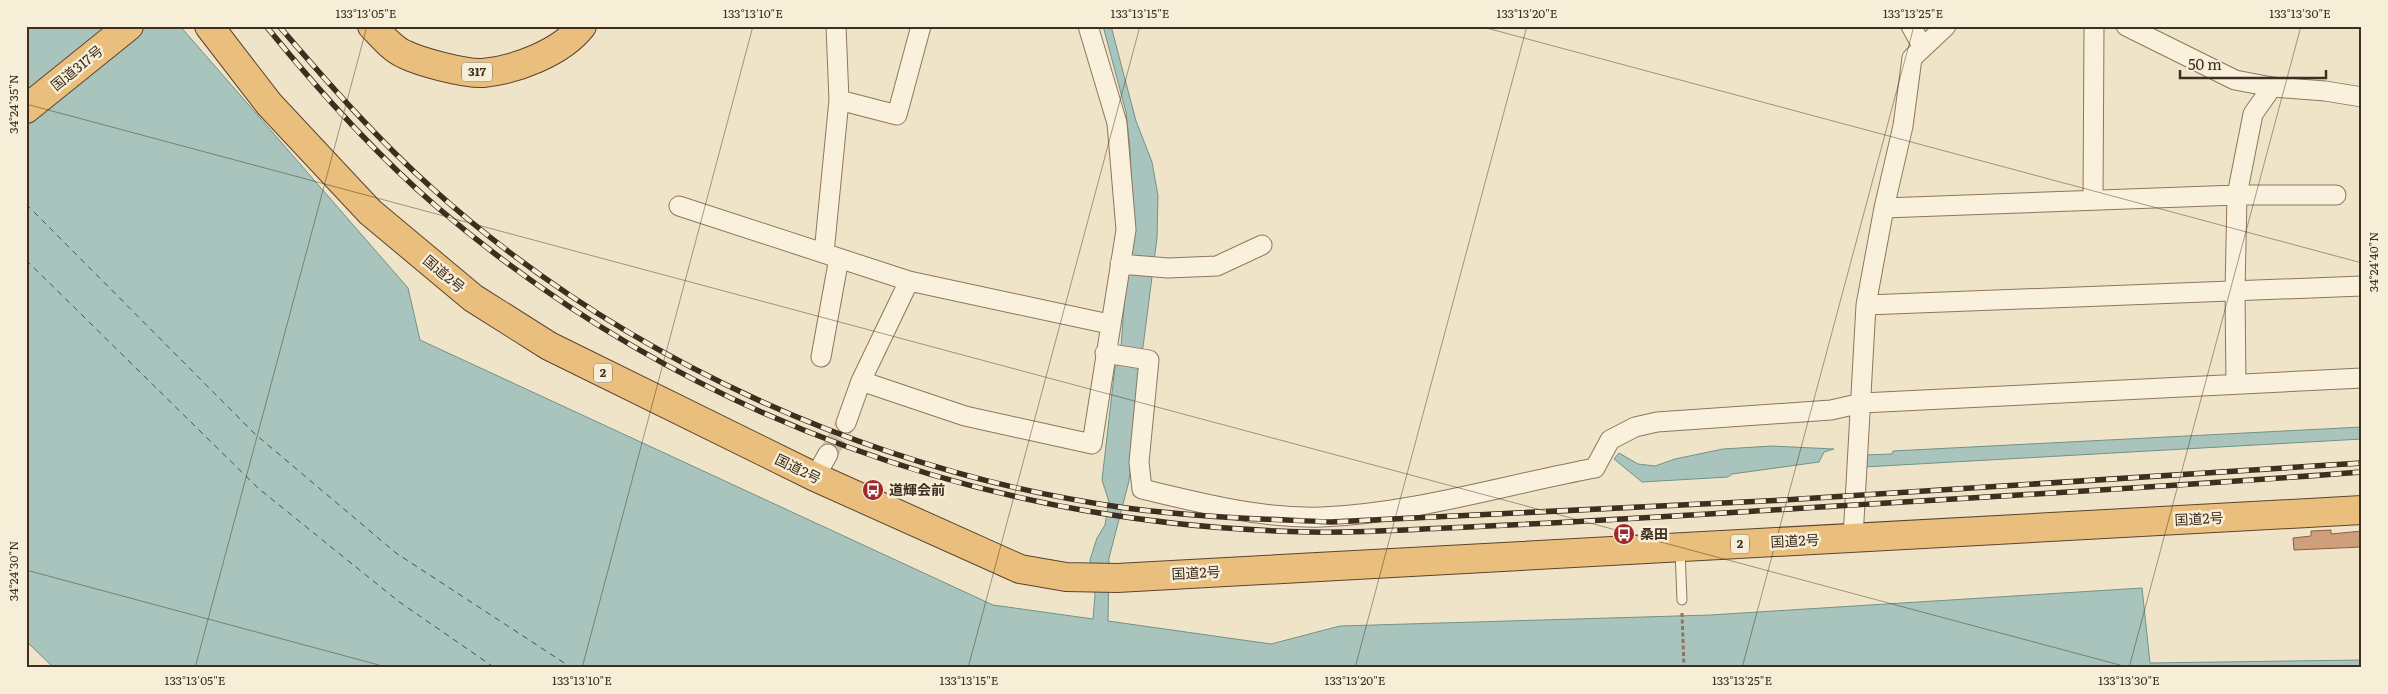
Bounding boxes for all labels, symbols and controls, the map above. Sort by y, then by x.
text: 133°13'05"E [336,4,397,22]
text: 133°13'10"E [723,4,783,22]
text: 133°13'15"E [1111,4,1170,22]
text: 133°13'20"E [1497,4,1558,22]
text: 133°13'25"E [1883,4,1943,22]
text: 133°13'30"E [2269,4,2331,22]
street label: 国道317号 [46,40,107,94]
scale bar [2180,48,2327,80]
text: 50 m [2188,52,2222,75]
road number: 317 [462,62,492,82]
text: 34°24'35"N [4,74,22,134]
text: 34°24'40"N [2364,232,2382,292]
street label: 国道2号 [419,250,470,297]
road number: 2 [594,363,612,382]
street label: 国道2号 [772,448,825,488]
bus stop icon: 道輝会前 [861,478,885,502]
place label: 道輝会前 [889,479,945,499]
street label: 国道2号 [2174,507,2224,529]
bus stop icon: 桑田 [1612,522,1636,546]
place label: 桑田 [1640,523,1668,543]
street label: 国道2号 [1770,529,1820,551]
road number: 2 [1731,534,1749,554]
text: 34°24'30"N [4,541,22,601]
street label: 国道2号 [1171,561,1221,583]
text: 133°13'05"E [165,671,226,689]
text: 133°13'10"E [552,671,612,689]
text: 133°13'15"E [940,671,999,689]
text: 133°13'20"E [1325,671,1386,689]
text: 133°13'25"E [1712,671,1772,689]
text: 133°13'30"E [2098,671,2160,689]

